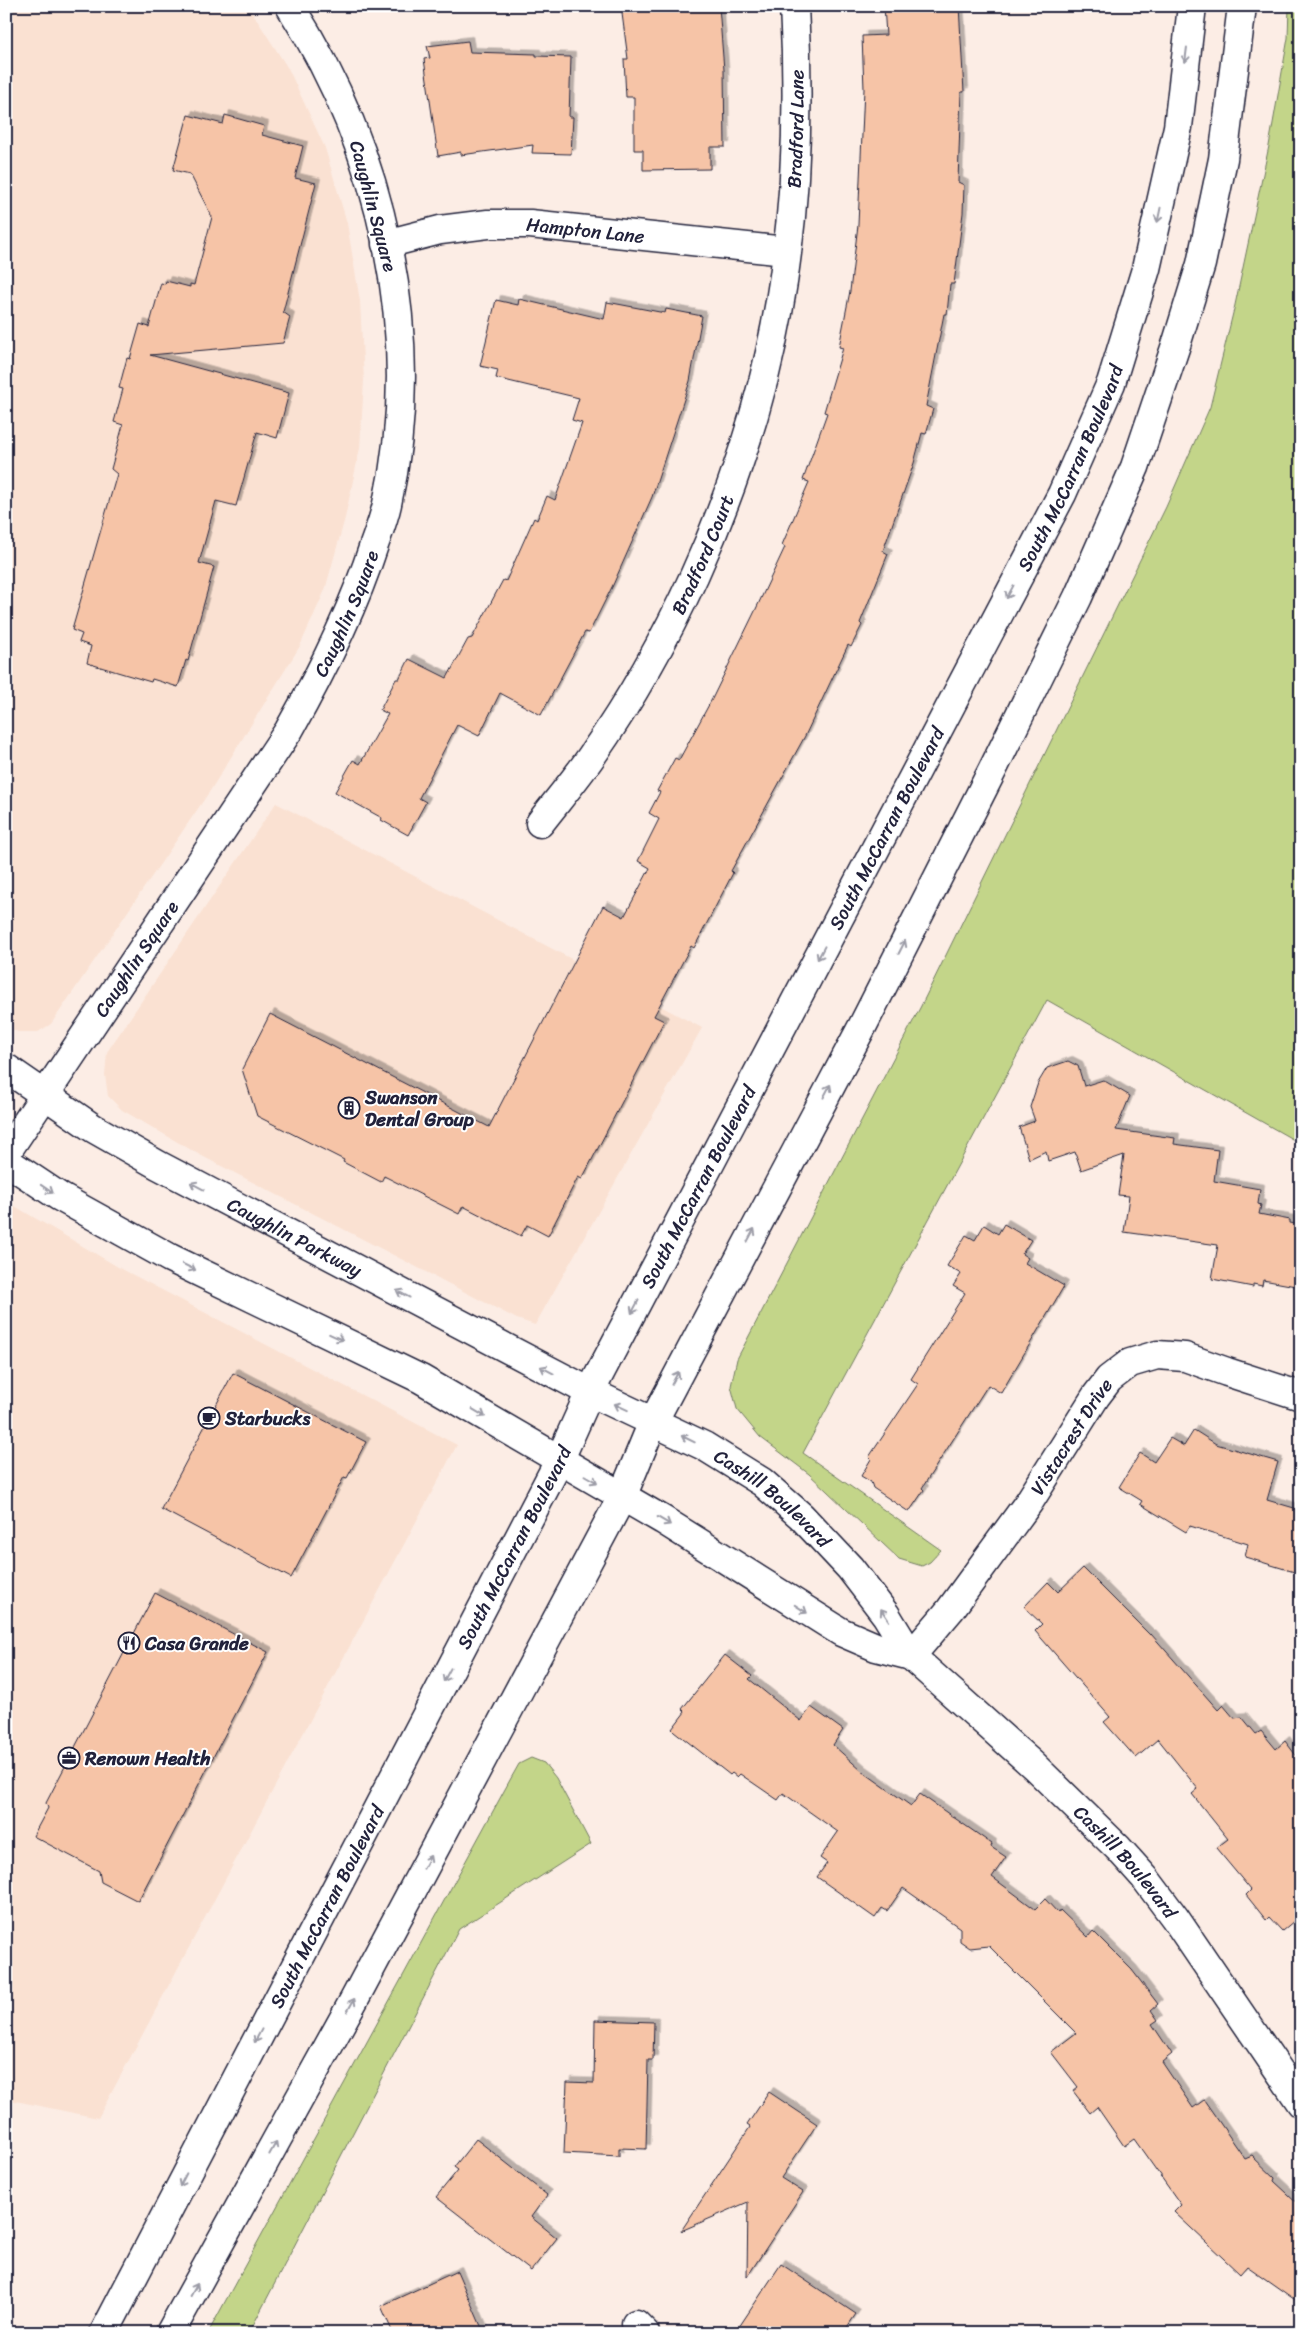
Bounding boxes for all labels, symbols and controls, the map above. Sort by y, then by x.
one-way arrow [1181,46,1191,62]
street label: Bradford Lane [777,69,814,189]
street label: Caughlin Square [340,137,407,276]
one-way arrow [1153,206,1163,222]
street label: Hampton Lane [525,208,646,253]
street label: South McCarran Boulevard [1008,359,1133,577]
street label: Bradford Court [662,490,743,620]
street label: Caughlin Square [305,546,388,683]
one-way arrow [1005,585,1015,599]
street label: South McCarran Boulevard [820,720,955,936]
street label: Caughlin Square [85,894,188,1024]
one-way arrow [898,940,907,955]
one-way arrow [816,945,825,960]
street label: South McCarran Boulevard [631,1078,766,1294]
place label: Swanson Dental Group [364,1081,475,1136]
one-way arrow [823,1084,832,1099]
building icon: Swanson Dental Group [337,1096,361,1120]
one-way arrow [190,1181,205,1191]
one-way arrow [39,1184,53,1194]
street label: Caughlin Parkway [221,1188,368,1287]
one-way arrow [746,1227,756,1242]
one-way arrow [181,1263,196,1272]
one-way arrow [396,1289,411,1299]
one-way arrow [630,1300,640,1315]
one-way arrow [328,1332,343,1342]
one-way arrow [540,1365,555,1374]
one-way arrow [670,1371,680,1386]
street label: Vistacrest Drive [1021,1371,1121,1502]
place label: Starbucks [224,1402,311,1435]
one-way arrow [614,1402,629,1411]
cafe icon: Starbucks [197,1406,221,1430]
one-way arrow [471,1409,485,1419]
one-way arrow [681,1434,696,1444]
street label: South McCarran Boulevard [448,1439,581,1655]
street label: Cashill Boulevard [707,1440,840,1556]
one-way arrow [583,1475,597,1485]
one-way arrow [656,1517,671,1527]
one-way arrow [793,1604,807,1614]
one-way arrow [880,1608,890,1622]
place label: Casa Grande [144,1627,249,1660]
restaurant icon: Casa Grande [117,1631,141,1655]
one-way arrow [442,1667,452,1682]
place label: Renown Health [84,1742,210,1775]
office icon: Renown Health [57,1746,81,1770]
street label: Cashill Boulevard [1065,1797,1187,1927]
street label: South McCarran Boulevard [260,1798,395,2014]
one-way arrow [423,1855,433,1870]
one-way arrow [346,1998,356,2013]
one-way arrow [253,2028,262,2043]
one-way arrow [268,2141,278,2155]
one-way arrow [178,2172,187,2187]
one-way arrow [190,2283,199,2298]

